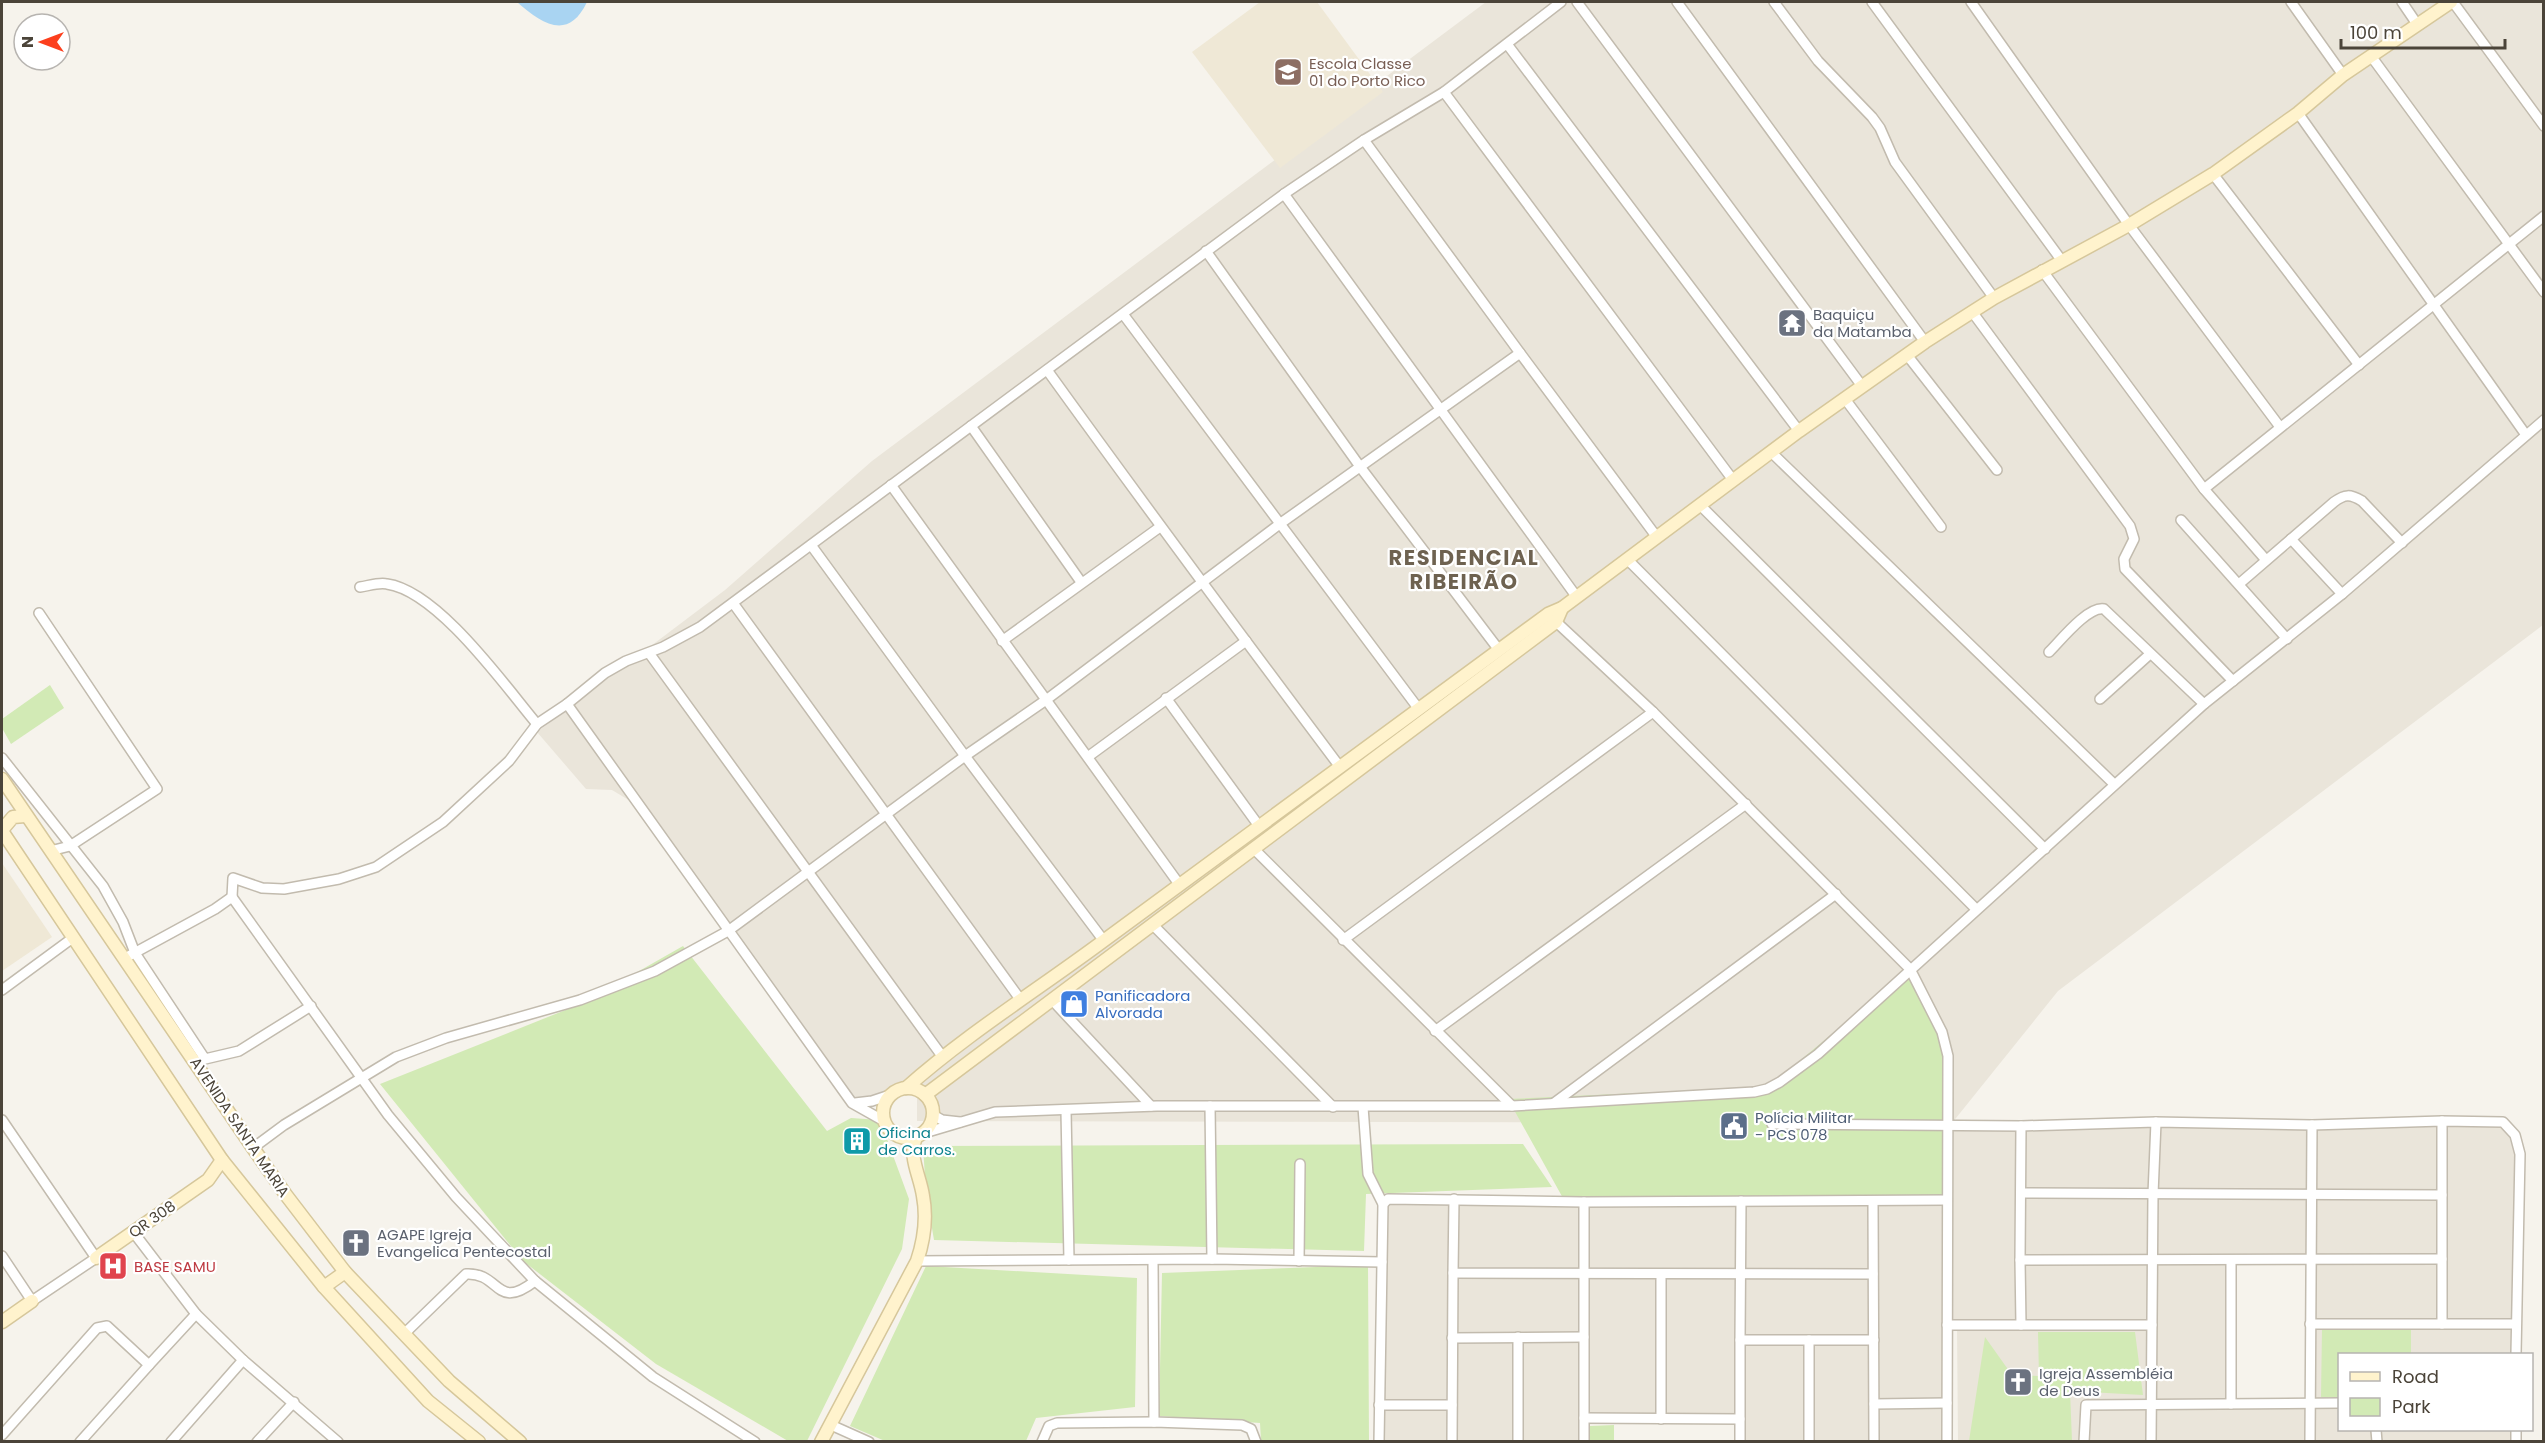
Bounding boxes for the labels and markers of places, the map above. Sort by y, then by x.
place label: Escola Classe 01 do Porto Rico [1309,53,1425,91]
school or university icon: Escola Classe 01 do Porto Rico [1272,56,1304,88]
place label: Baquiçu da Matamba [1813,304,1912,342]
temple icon: Baquiçu da Matamba [1776,307,1808,339]
place label: Panificadora Alvorada [1095,985,1190,1023]
shop icon: Panificadora Alvorada [1058,988,1090,1020]
place label: Polícia Militar - PCS 078 [1755,1107,1853,1145]
public building icon: Polícia Militar - PCS 078 [1718,1110,1750,1142]
place label: Oficina de Carros. [878,1122,955,1160]
building icon: Oficina de Carros. [841,1125,873,1157]
place label: AGAPE Igreja Evangelica Pentecostal [377,1224,551,1262]
church icon: AGAPE Igreja Evangelica Pentecostal [340,1227,372,1259]
hospital icon: BASE SAMU [97,1250,129,1282]
place label: BASE SAMU [134,1256,216,1277]
place label: Igreja Assembléia de Deus [2039,1363,2173,1401]
church icon: Igreja Assembléia de Deus [2002,1366,2034,1398]

